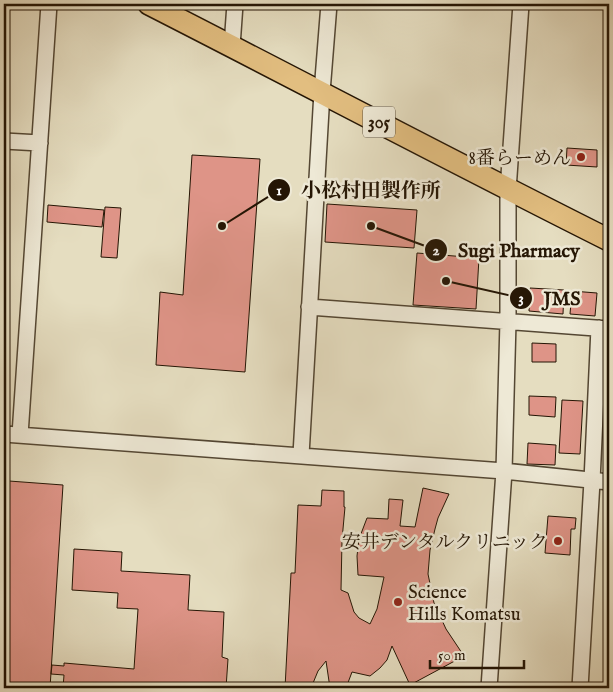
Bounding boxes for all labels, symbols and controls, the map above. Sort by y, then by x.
road number: 305 [363,106,395,138]
place label: 8番らーめん [469,147,571,171]
marker: 8番らーめん [575,151,587,163]
callout: 小松村田製作所 [266,172,451,207]
text: 小松村田製作所 [301,179,441,204]
text: 1 [276,181,282,200]
callout: Sugi Pharmacy [423,232,590,267]
text: Sugi Pharmacy [458,239,581,264]
text: 2 [432,241,440,260]
callout: JMS [508,280,590,315]
text: JMS [540,287,581,312]
text: 3 [518,289,524,308]
place label: 安井デンタルクリニック [342,531,548,555]
marker: 安井デンタルクリニック [552,535,564,547]
place label: Science Hills Komatsu [408,581,521,627]
marker: Science Hills Komatsu [392,596,404,608]
scale bar [430,637,524,669]
text: 50 m [438,646,466,665]

